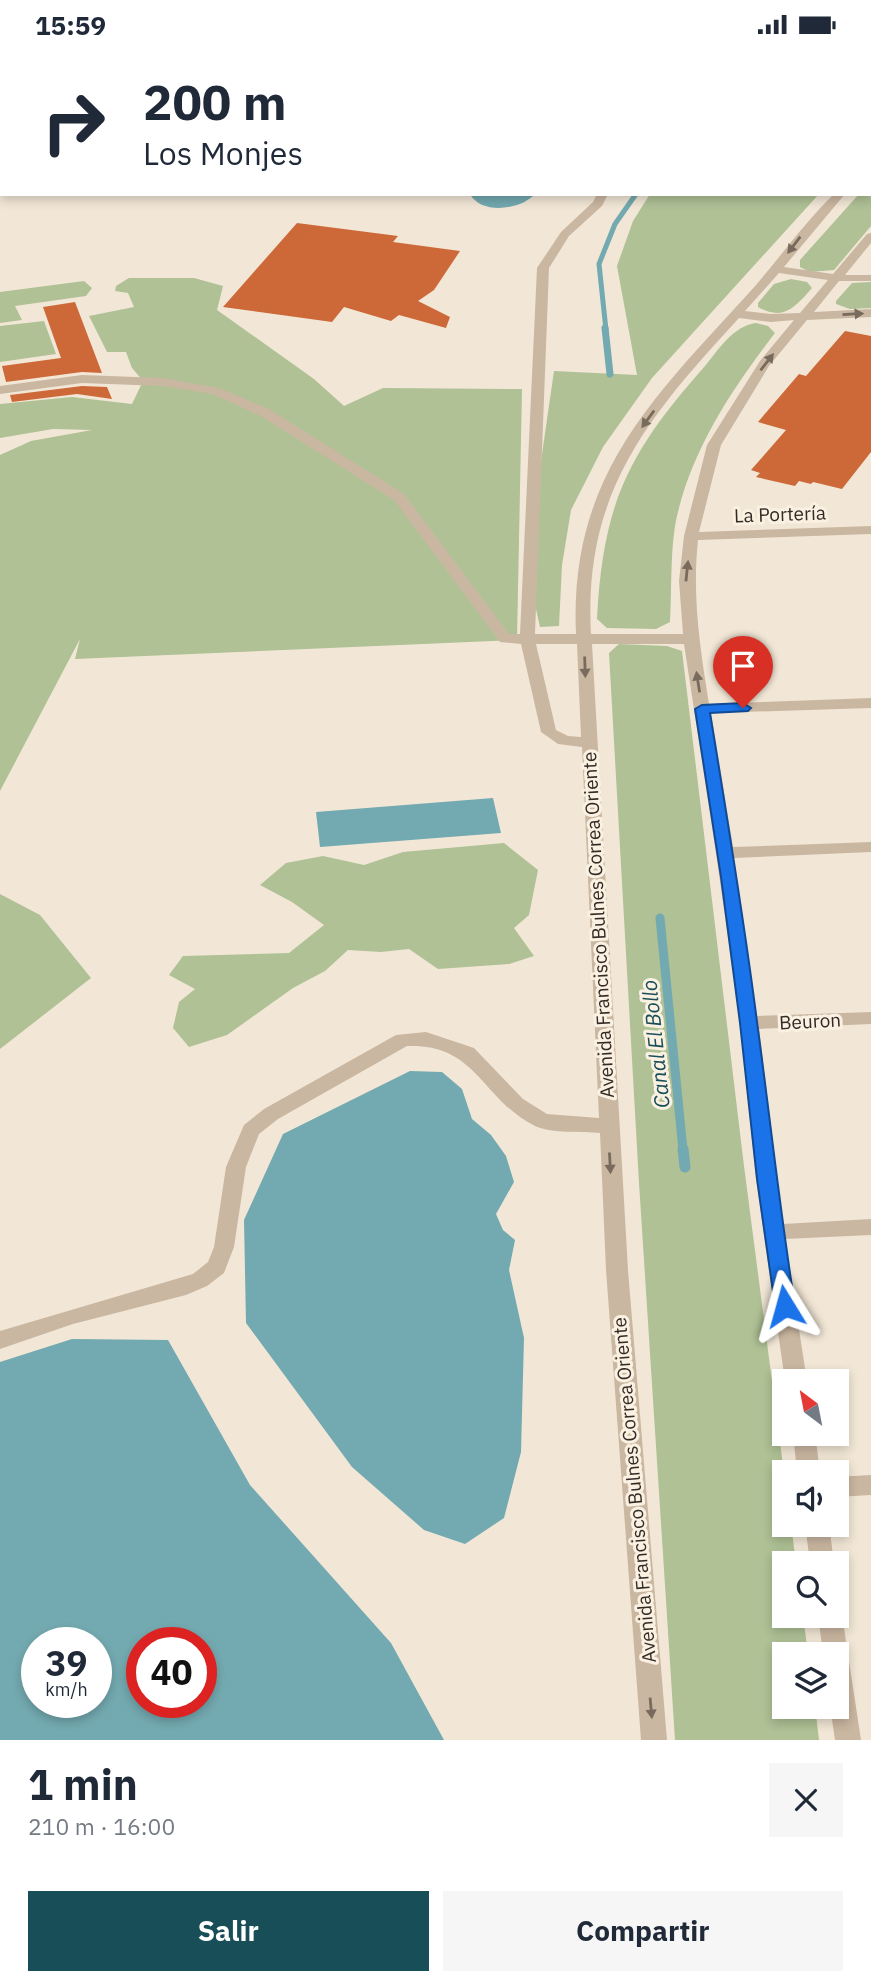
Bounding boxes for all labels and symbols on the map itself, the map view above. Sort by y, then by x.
one-way arrow [787,235,802,253]
one-way arrow [842,308,864,319]
one-way arrow [759,353,774,371]
one-way arrow [641,409,655,428]
street label: La Portería [734,500,826,528]
one-way arrow [682,560,693,582]
pin [713,636,773,708]
one-way arrow [580,656,591,678]
one-way arrow [692,671,703,693]
street label: Avenida Francisco Bulnes Correa Oriente [577,751,619,1099]
water label: Canal El Bollo [634,979,676,1109]
street label: Beuron [778,1007,842,1035]
one-way arrow [605,1153,616,1175]
position arrow [748,1269,822,1343]
street label: Avenida Francisco Bulnes Correa Oriente [607,1316,661,1664]
north arrow [772,1369,849,1445]
speed limit sign: 40 [126,1627,217,1718]
one-way arrow [646,1697,657,1719]

